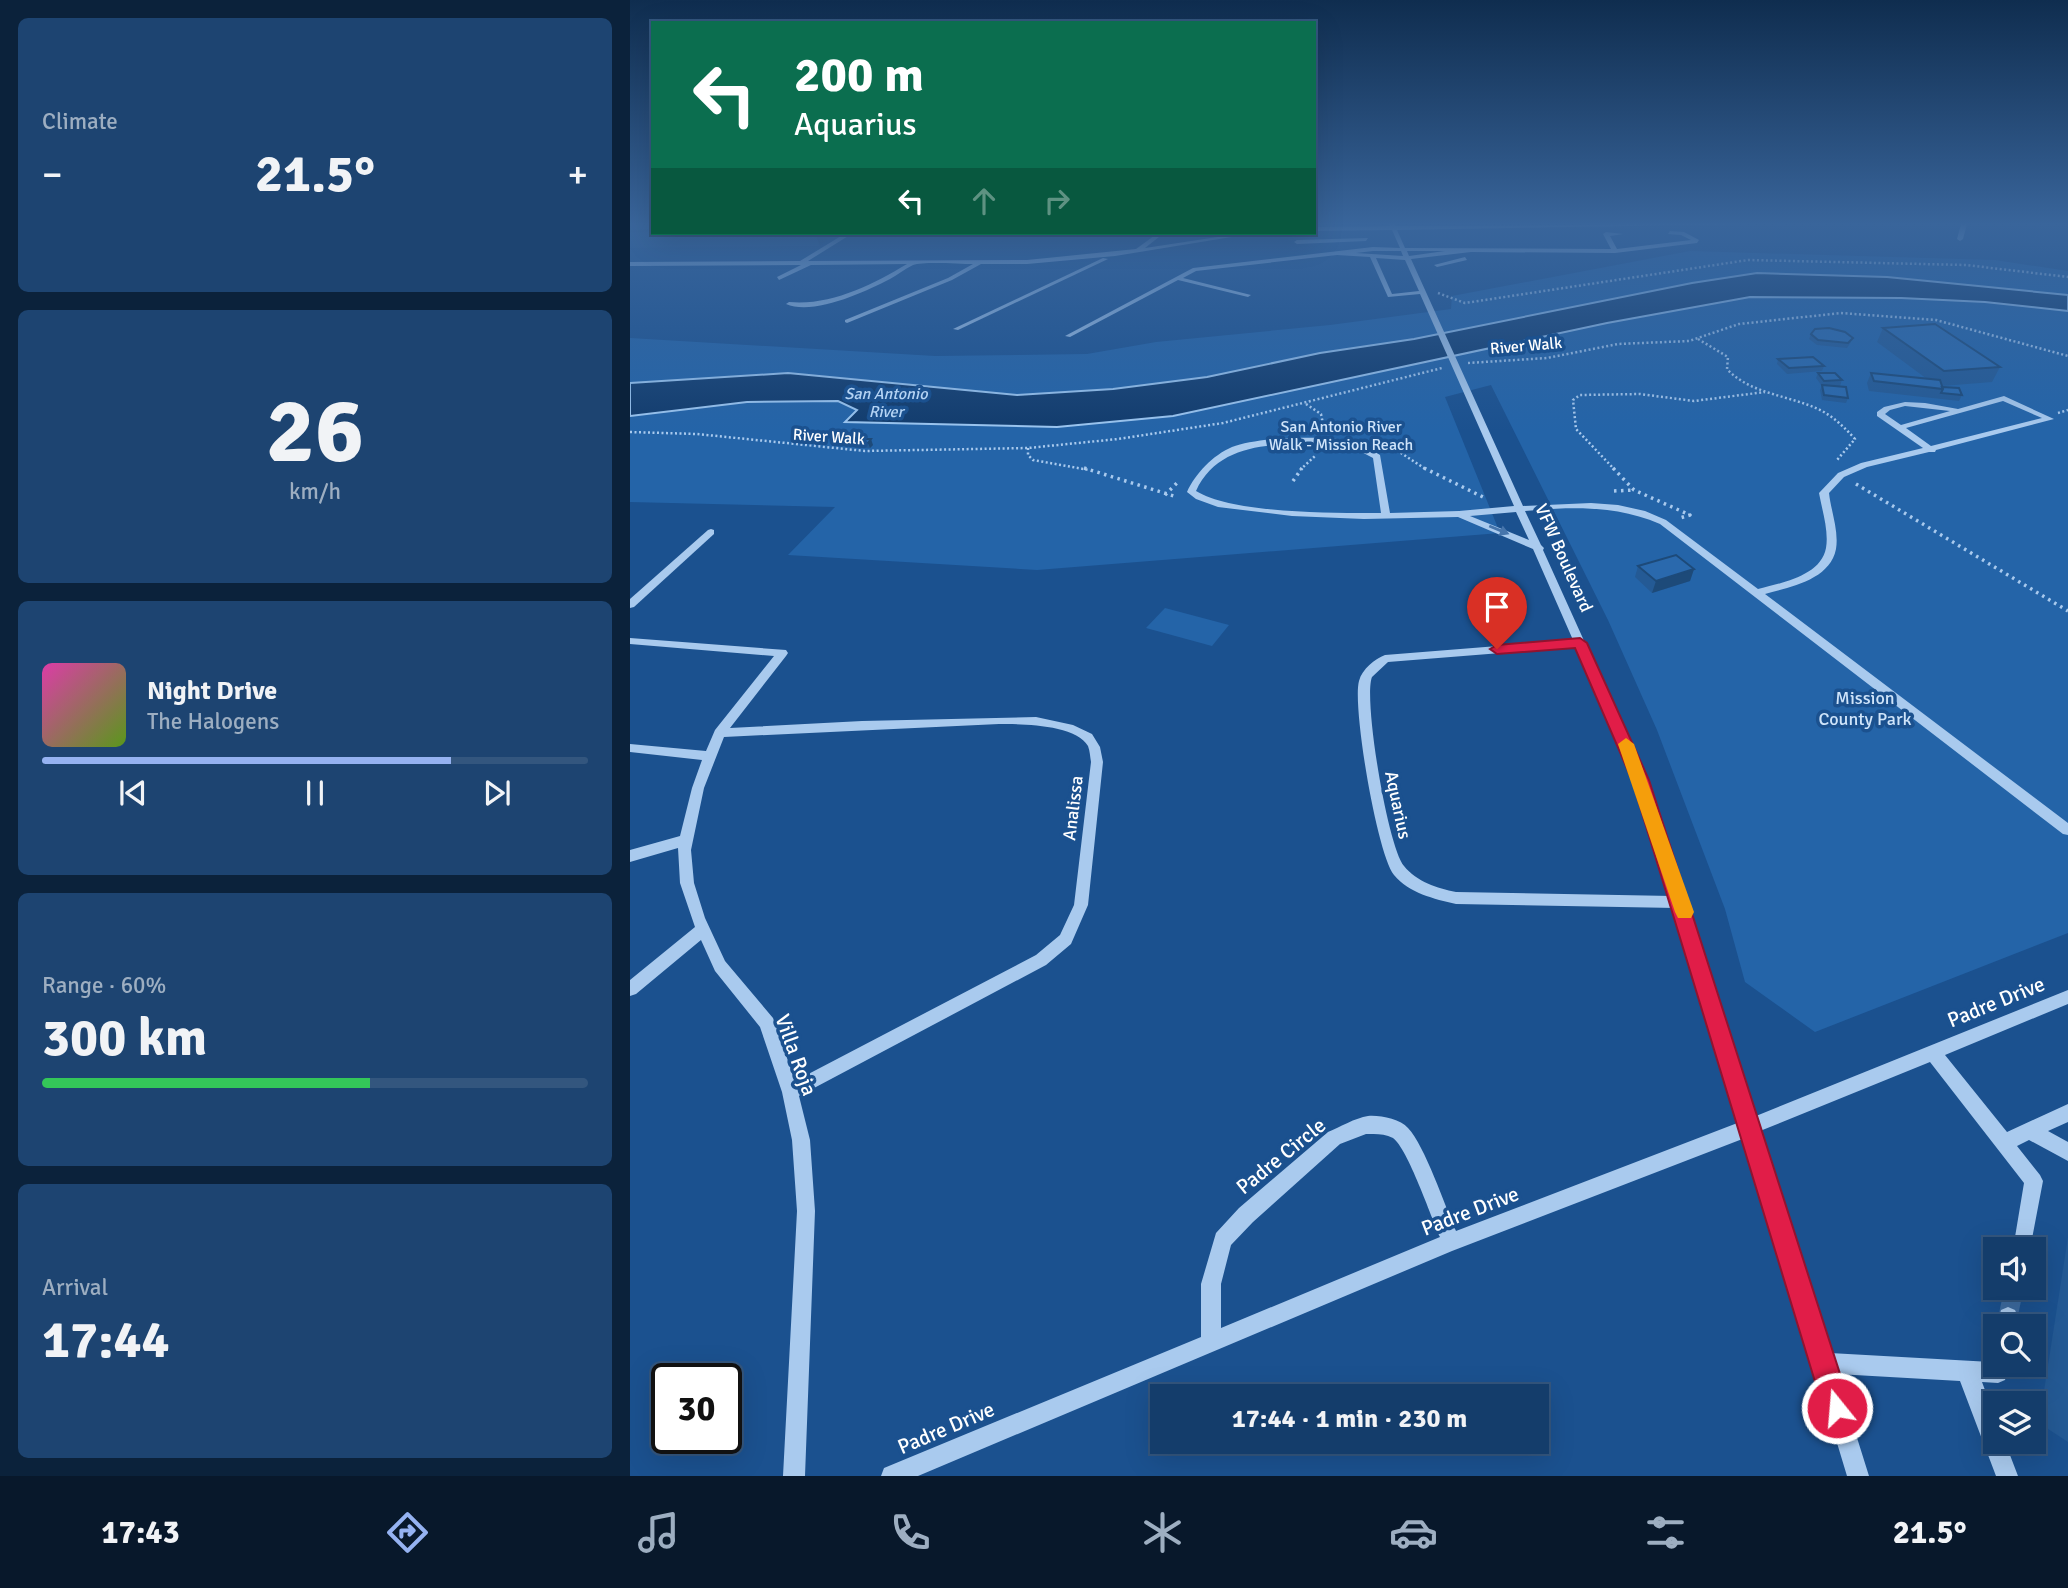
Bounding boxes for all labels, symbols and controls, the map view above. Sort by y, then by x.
text: 200 m [794,45,924,105]
icon: left [679,49,770,140]
text: Aquarius [794,105,917,144]
text: Climate [42,107,118,136]
text: 21.5° [255,142,375,206]
text: − [42,151,63,198]
text: + [567,151,588,198]
icon: left [892,182,930,220]
icon: ahead [965,182,1003,220]
icon: right [1038,182,1076,220]
street label: River Walk [1489,333,1563,359]
text: 26 [266,375,364,488]
water label: San Antonio River [845,384,928,422]
park label: San Antonio River Walk - Mission Reach [1269,417,1413,455]
street label: River Walk [792,425,866,449]
text: km/h [289,477,341,506]
street label: VFW Boulevard [1530,500,1598,616]
one-way arrow [1489,524,1510,535]
pin [1467,577,1527,649]
icon: arrive [1478,588,1516,626]
text: Night Drive [147,675,277,707]
park label: Mission County Park [1818,687,1912,730]
text: The Halogens [147,707,279,736]
street label: Aquarius [1380,769,1416,841]
icon: previous [114,774,152,812]
icon: pause [296,774,334,812]
icon: next [478,774,516,812]
street label: Analissa [1058,774,1088,842]
text: Range · 60% [42,971,166,1000]
street label: Padre Drive [1944,971,2048,1033]
text: 300 km [42,1006,207,1070]
street label: Villa Roja [769,1011,823,1099]
street label: Padre Circle [1231,1112,1331,1200]
street label: Padre Drive [1417,1180,1523,1242]
map controls [1983,1237,2046,1454]
button: sound [1983,1237,2046,1300]
text: Arrival [42,1273,108,1302]
text: 17:44 [42,1308,170,1372]
button: search [1983,1314,2046,1377]
speed limit sign: 30 [651,1363,742,1454]
position arrow [1800,1371,1874,1445]
button: layers [1983,1391,2046,1454]
street label: Padre Drive [894,1396,998,1460]
text: 17:44 · 1 min · 230 m [1232,1403,1467,1435]
icon: directions [383,1508,432,1557]
icon: music [634,1508,683,1557]
icon: phone [886,1508,935,1557]
icon: climate [1138,1508,1187,1557]
icon: car [1389,1508,1438,1557]
icon: filters [1641,1508,1690,1557]
text: 17:43 [101,1513,180,1552]
text: 21.5° [1893,1513,1967,1552]

